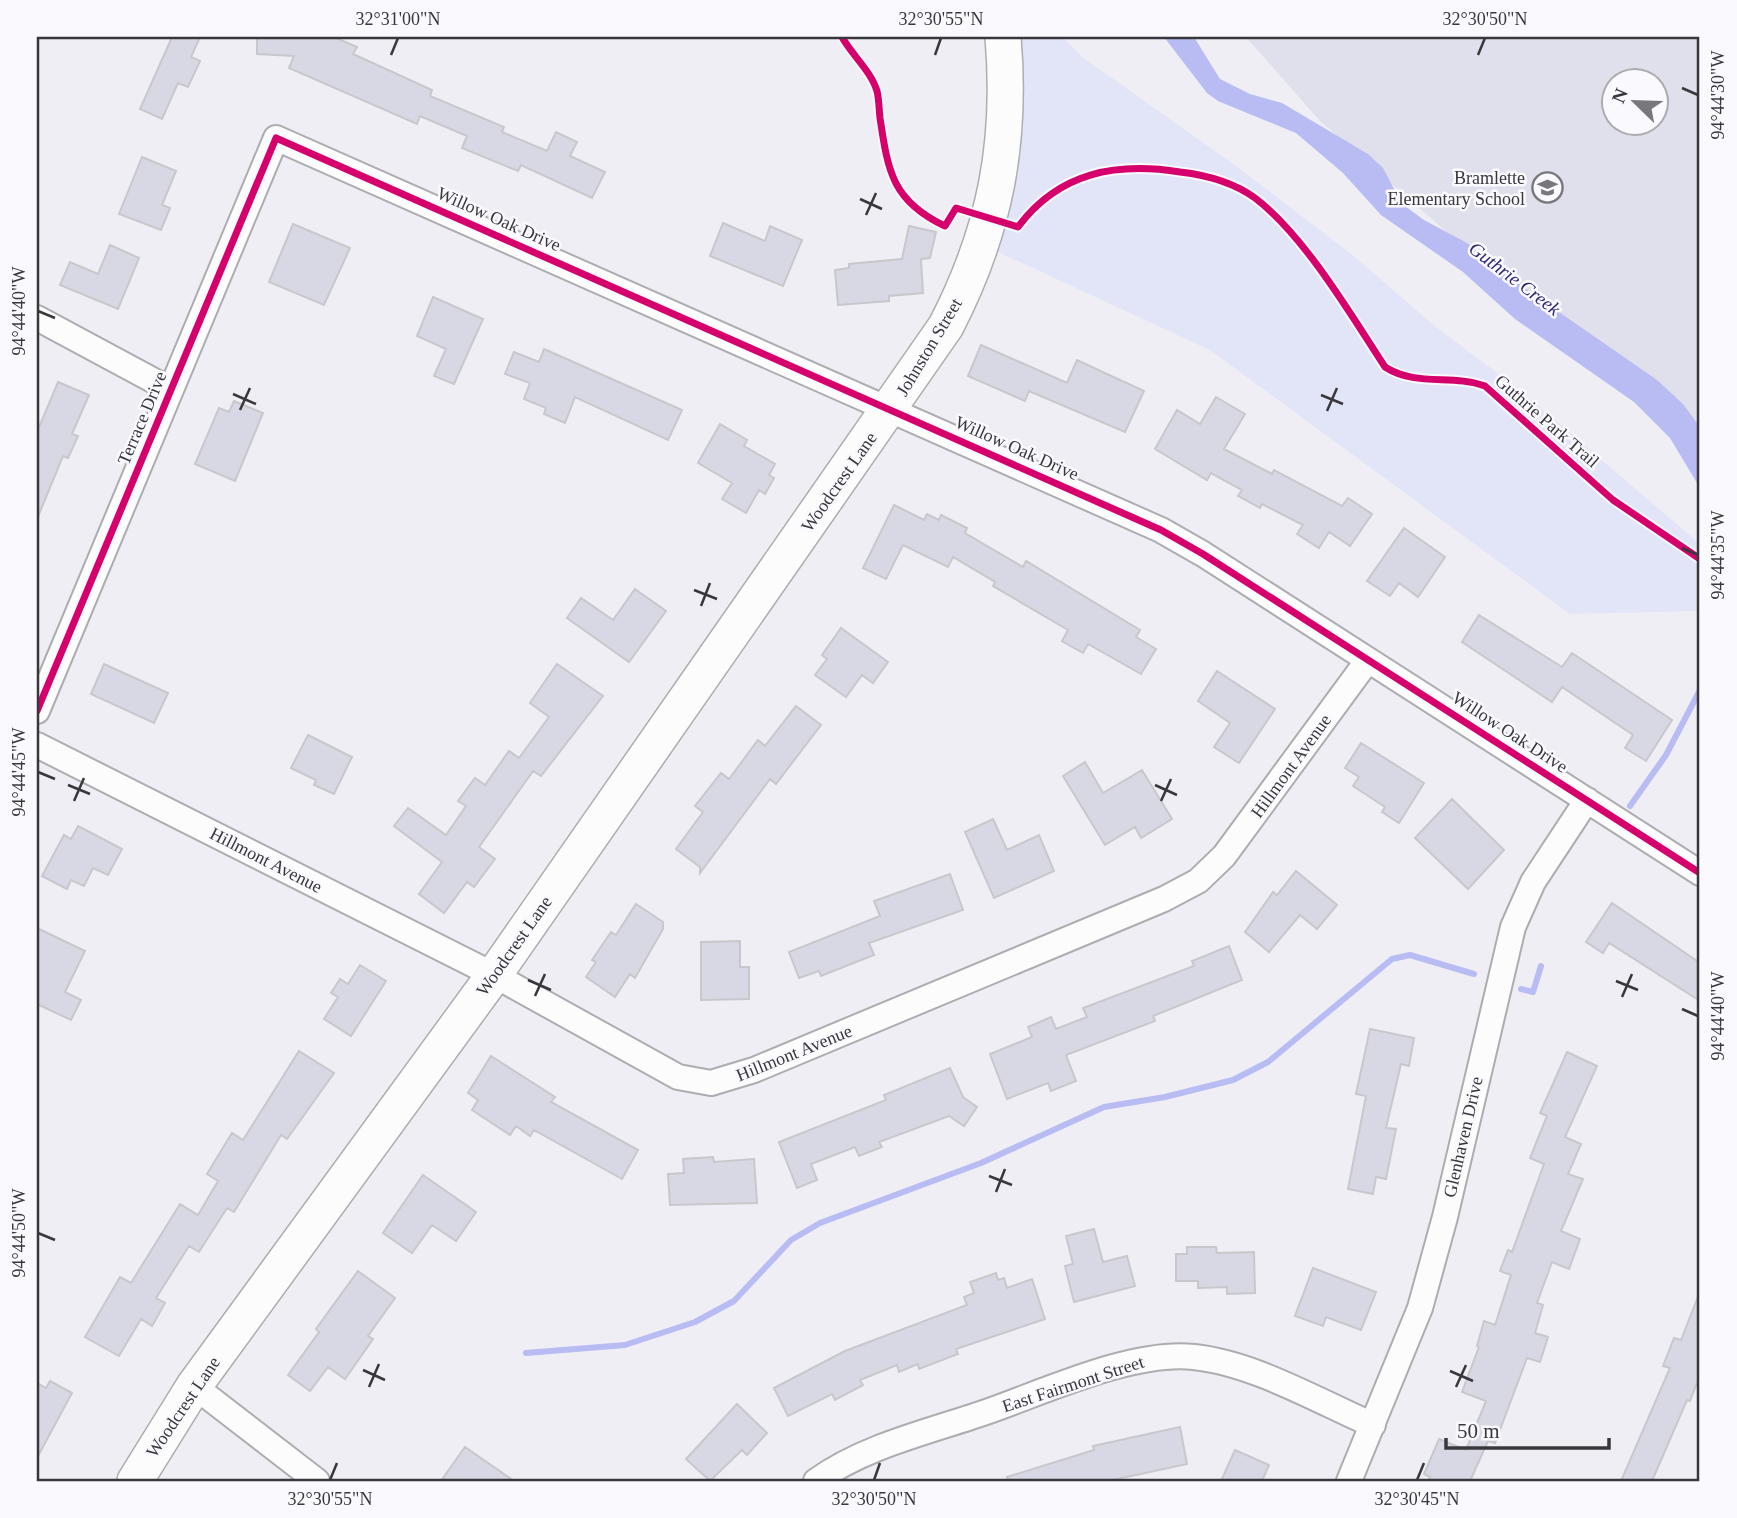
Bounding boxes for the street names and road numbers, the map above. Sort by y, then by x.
street label: Willow Oak Drive [434,183,564,255]
street label: Johnston Street [892,294,966,400]
street label: Terrace Drive [113,368,171,468]
street label: Guthrie Park Trail [1491,370,1603,472]
street label: Willow Oak Drive [952,412,1082,484]
street label: Woodcrest Lane [797,428,881,536]
street label: Willow Oak Drive [1449,687,1571,777]
street label: Hillmont Avenue [1247,710,1335,822]
street label: Hillmont Avenue [207,823,325,897]
street label: Woodcrest Lane [472,892,556,1000]
street label: Hillmont Avenue [733,1021,855,1085]
street label: Glenhaven Drive [1439,1075,1487,1199]
street label: East Fairmont Street [1000,1352,1146,1416]
street label: Woodcrest Lane [142,1353,224,1461]

